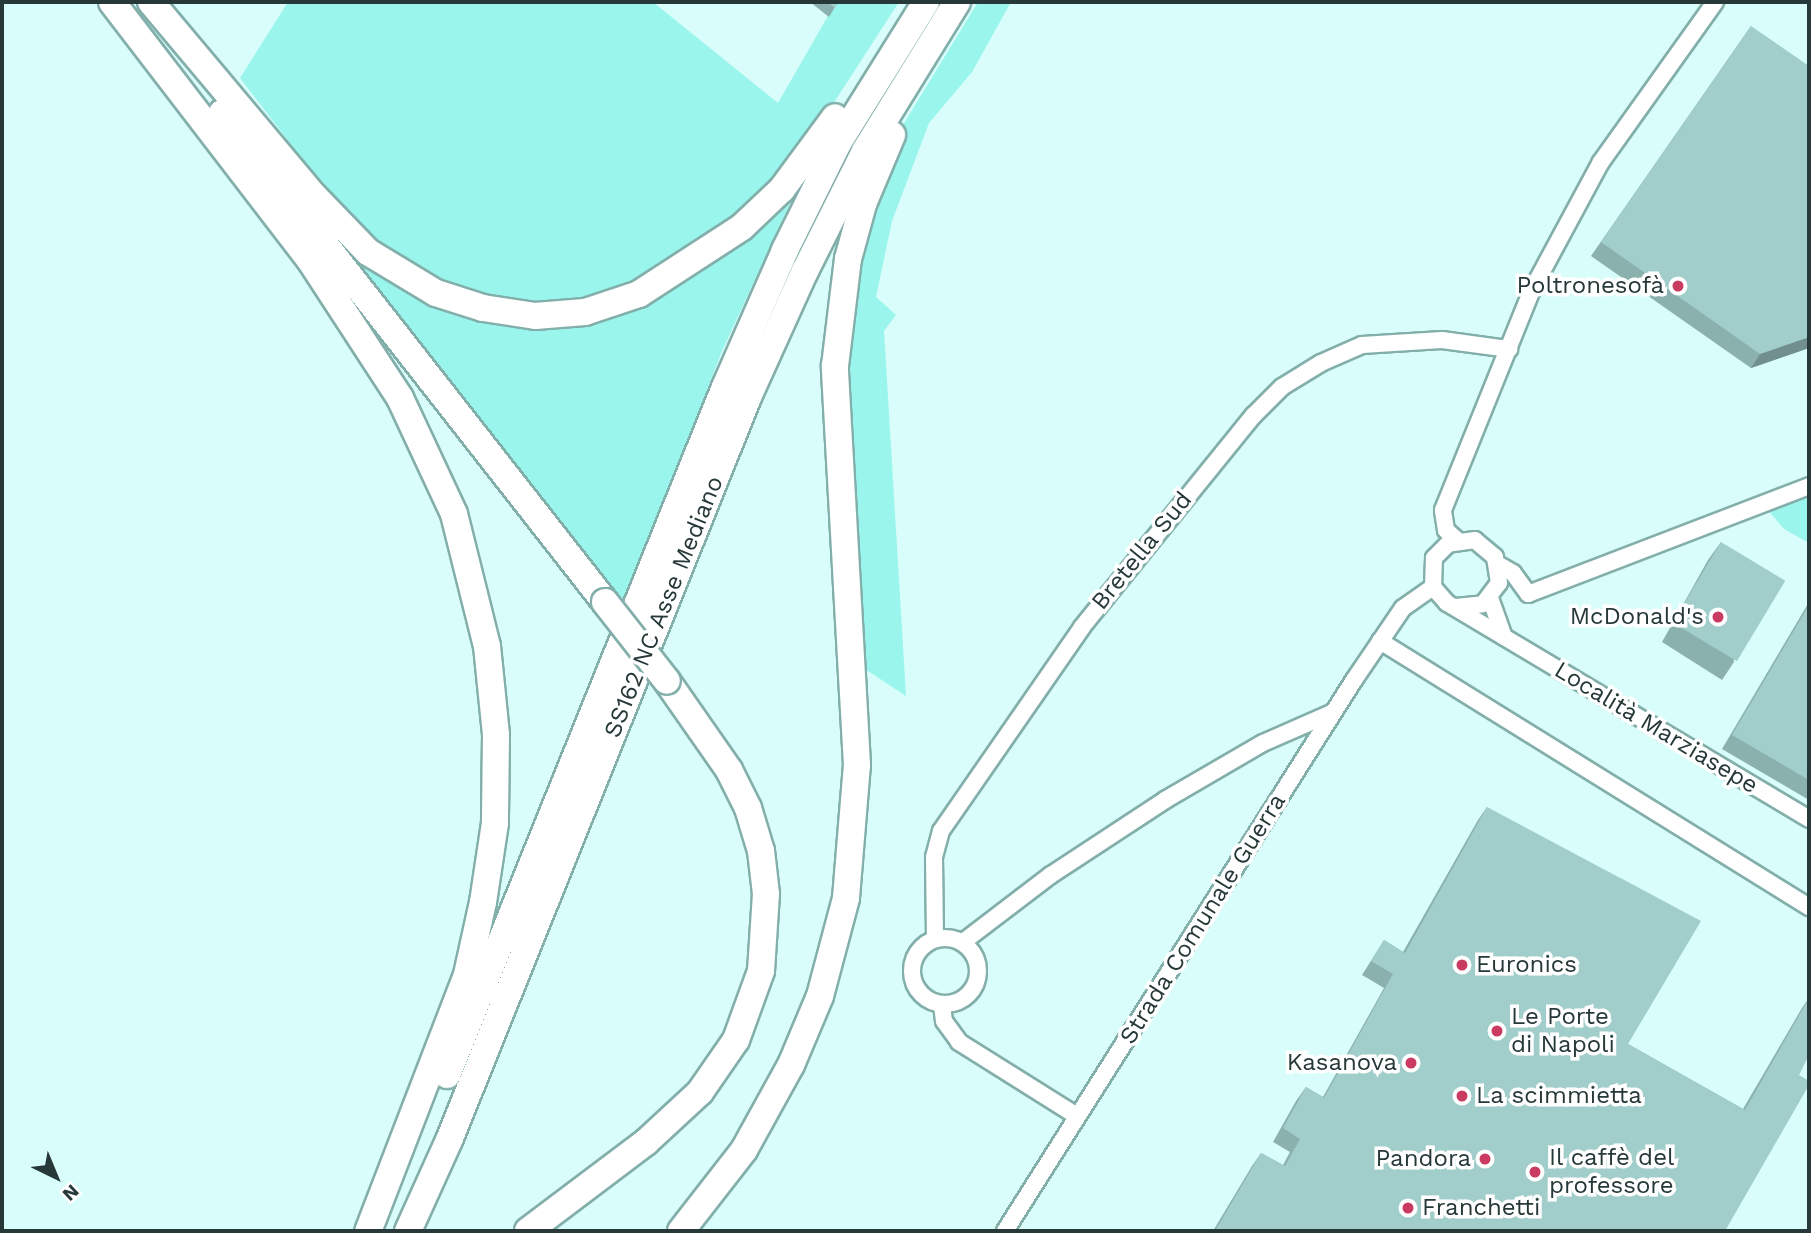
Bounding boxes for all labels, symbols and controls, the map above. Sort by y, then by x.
place label: Poltronesofà [1517,272,1664,300]
marker: Poltronesofà [1670,278,1686,294]
street label: SS162 NC Asse Mediano [598,472,730,742]
street label: Bretella Sud [1085,486,1199,616]
place label: McDonald's [1570,603,1704,631]
marker: McDonald's [1710,609,1726,625]
street label: Località Marziasepe [1549,656,1763,800]
street label: Strada Comunale Guerra [1114,788,1292,1050]
place label: Euronics [1476,951,1577,979]
marker: Euronics [1454,957,1470,973]
place label: Le Porte di Napoli [1511,1003,1615,1059]
marker: Le Porte di Napoli [1489,1023,1505,1039]
place label: Kasanova [1287,1049,1397,1077]
marker: Kasanova [1403,1055,1419,1071]
place label: La scimmietta [1476,1082,1642,1110]
marker: La scimmietta [1454,1088,1470,1104]
north arrow [21,1142,91,1212]
place label: Il caffè del professore [1549,1144,1675,1200]
place label: Pandora [1375,1145,1471,1173]
marker: Pandora [1477,1151,1493,1167]
marker: Il caffè del professore [1527,1164,1543,1180]
text: N [58,1180,84,1206]
place label: Franchetti [1422,1194,1540,1222]
marker: Franchetti [1400,1200,1416,1216]

